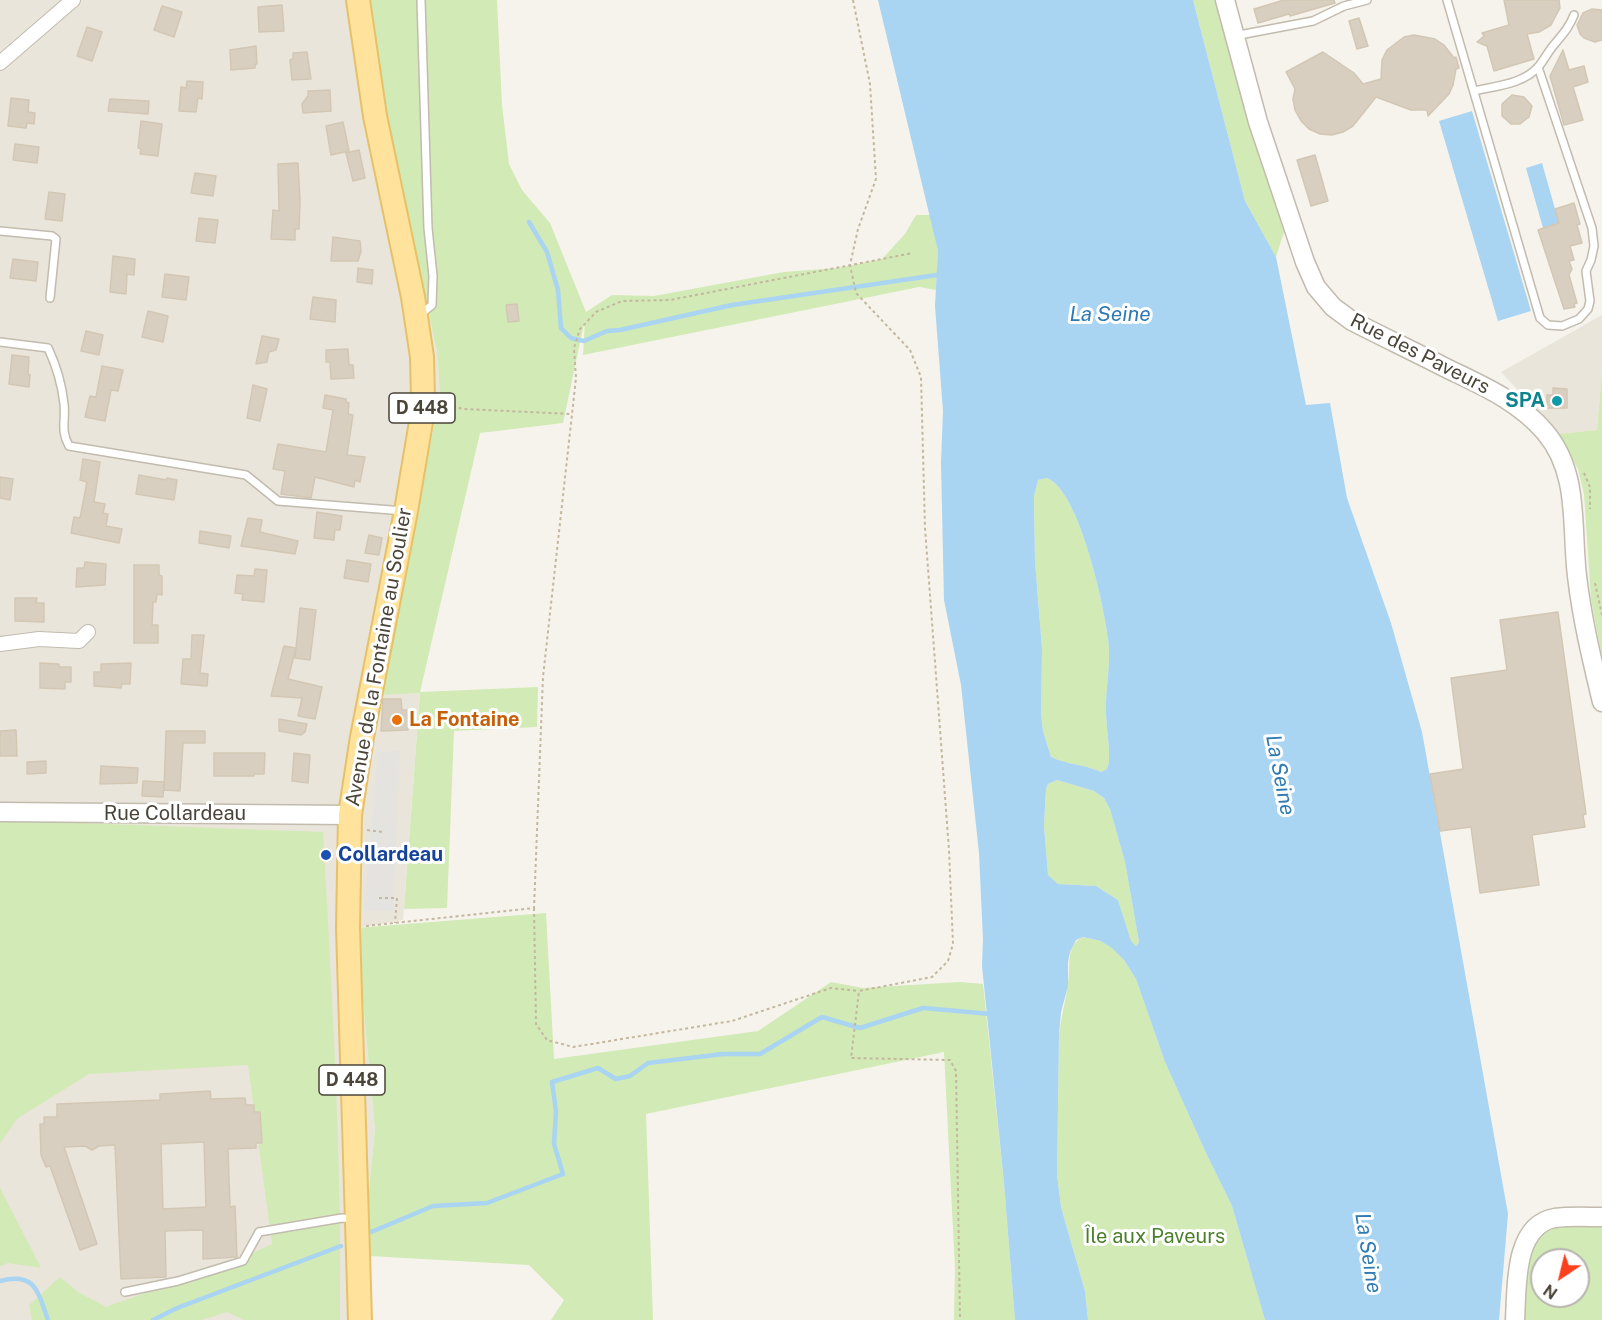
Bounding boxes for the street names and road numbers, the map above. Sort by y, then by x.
street label: Rue des Paveurs [1346,308,1494,400]
road number: D 448 [389,393,455,423]
street label: Avenue de la Fontaine au Soulier [341,506,417,808]
street label: Rue Collardeau [104,802,246,826]
road number: D 448 [319,1065,385,1095]

